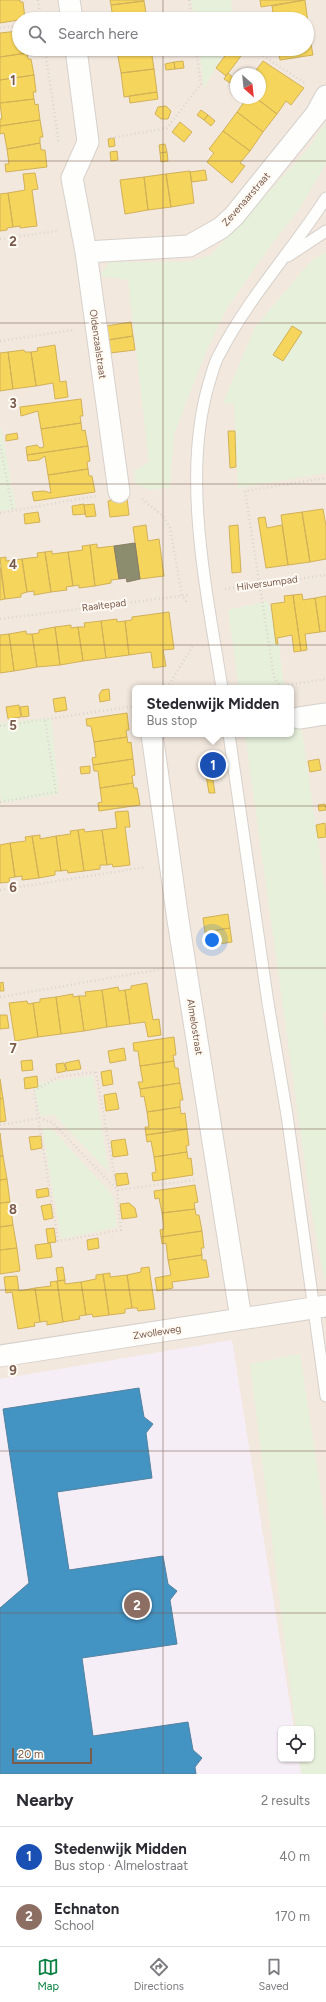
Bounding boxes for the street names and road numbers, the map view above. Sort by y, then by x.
street label: Zevenaarstraat [219,169,273,229]
street label: Oldenzaalstraat [87,308,109,380]
street label: Hilversumpad [236,572,299,594]
street label: Raaltepad [81,596,127,614]
street label: Almelostraat [184,998,206,1056]
street label: Zwolleweg [132,1322,182,1342]

